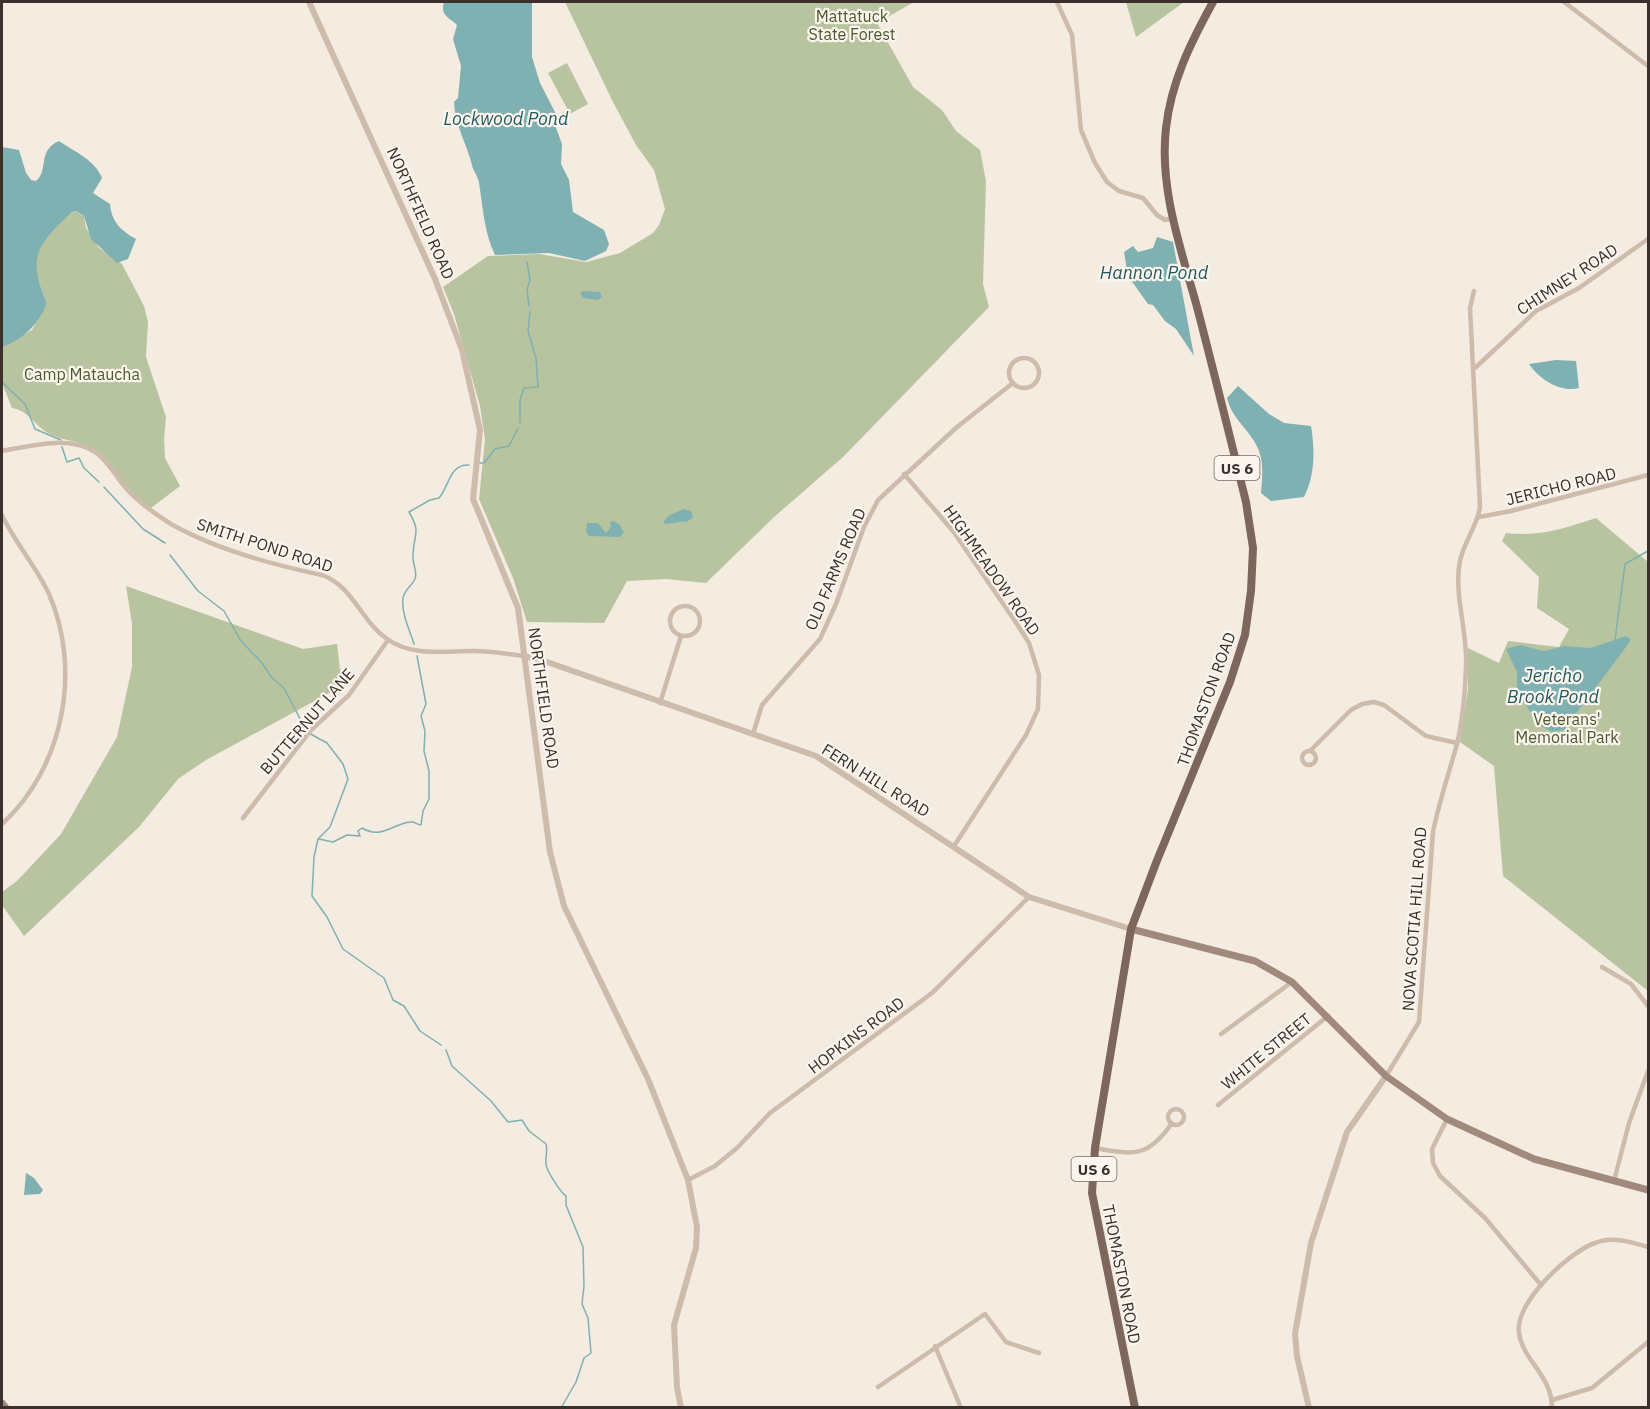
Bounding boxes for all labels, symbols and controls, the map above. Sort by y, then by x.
park label: Mattatuck State Forest [809,6,895,44]
water label: Lockwood Pond [444,107,569,130]
street label: NORTHFIELD ROAD [383,144,459,282]
street label: CHIMNEY ROAD [1513,239,1621,319]
water label: Hannon Pond [1100,261,1209,284]
park label: Camp Mataucha [24,364,140,384]
road number: US 6 [1214,456,1260,480]
street label: JERICHO ROAD [1504,463,1618,509]
street label: HIGHMEADOW ROAD [939,501,1045,639]
street label: OLD FARMS ROAD [800,505,870,633]
street label: SMITH POND ROAD [194,514,336,576]
street label: NORTHFIELD ROAD [524,626,564,770]
street label: THOMASTON ROAD [1172,629,1240,769]
street label: BUTTERNUT LANE [256,664,358,778]
water label: Jericho Brook Pond [1507,664,1600,708]
park label: Veterans' Memorial Park [1515,709,1619,747]
street label: FERN HILL ROAD [818,739,934,821]
street label: NOVA SCOTIA HILL ROAD [1398,826,1430,1012]
street label: HOPKINS ROAD [804,992,908,1078]
street label: WHITE STREET [1217,1008,1315,1094]
road number: US 6 [1072,1157,1116,1181]
street label: THOMASTON ROAD [1099,1203,1145,1345]

